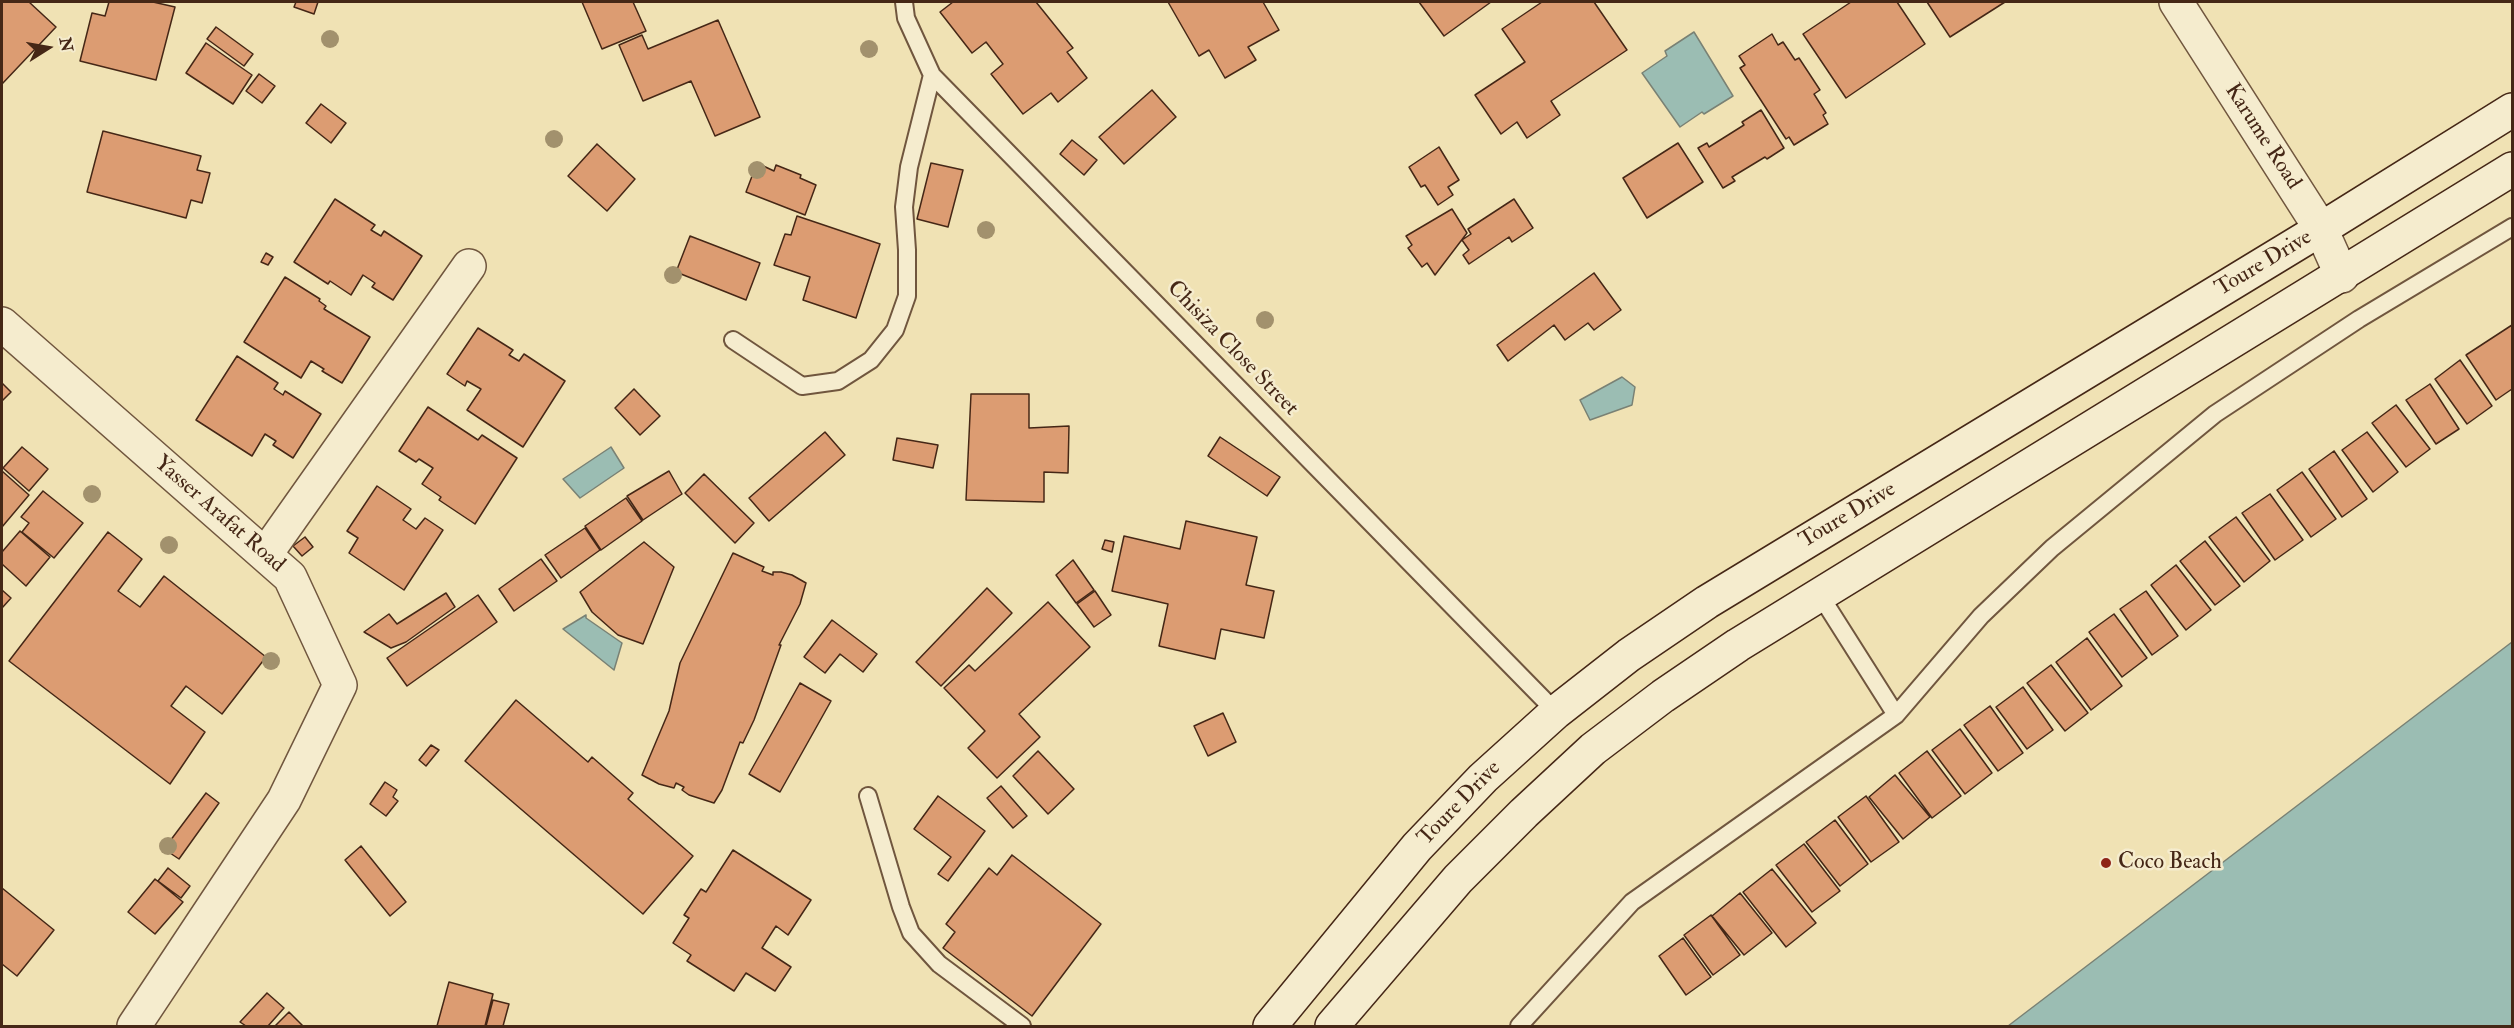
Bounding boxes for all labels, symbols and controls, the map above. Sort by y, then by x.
north arrow [18,18,78,78]
text: N [54,36,77,53]
street label: Karume Road [2218,79,2306,195]
street label: Toure Drive [2211,225,2317,303]
street label: Chisiza Close Street [1161,276,1303,422]
street label: Yasser Arafat Road [148,451,290,579]
street label: Toure Drive [1795,477,1901,555]
street label: Toure Drive [1413,756,1507,852]
place label: Coco Beach [2118,850,2222,876]
marker: Coco Beach [2099,856,2113,870]

